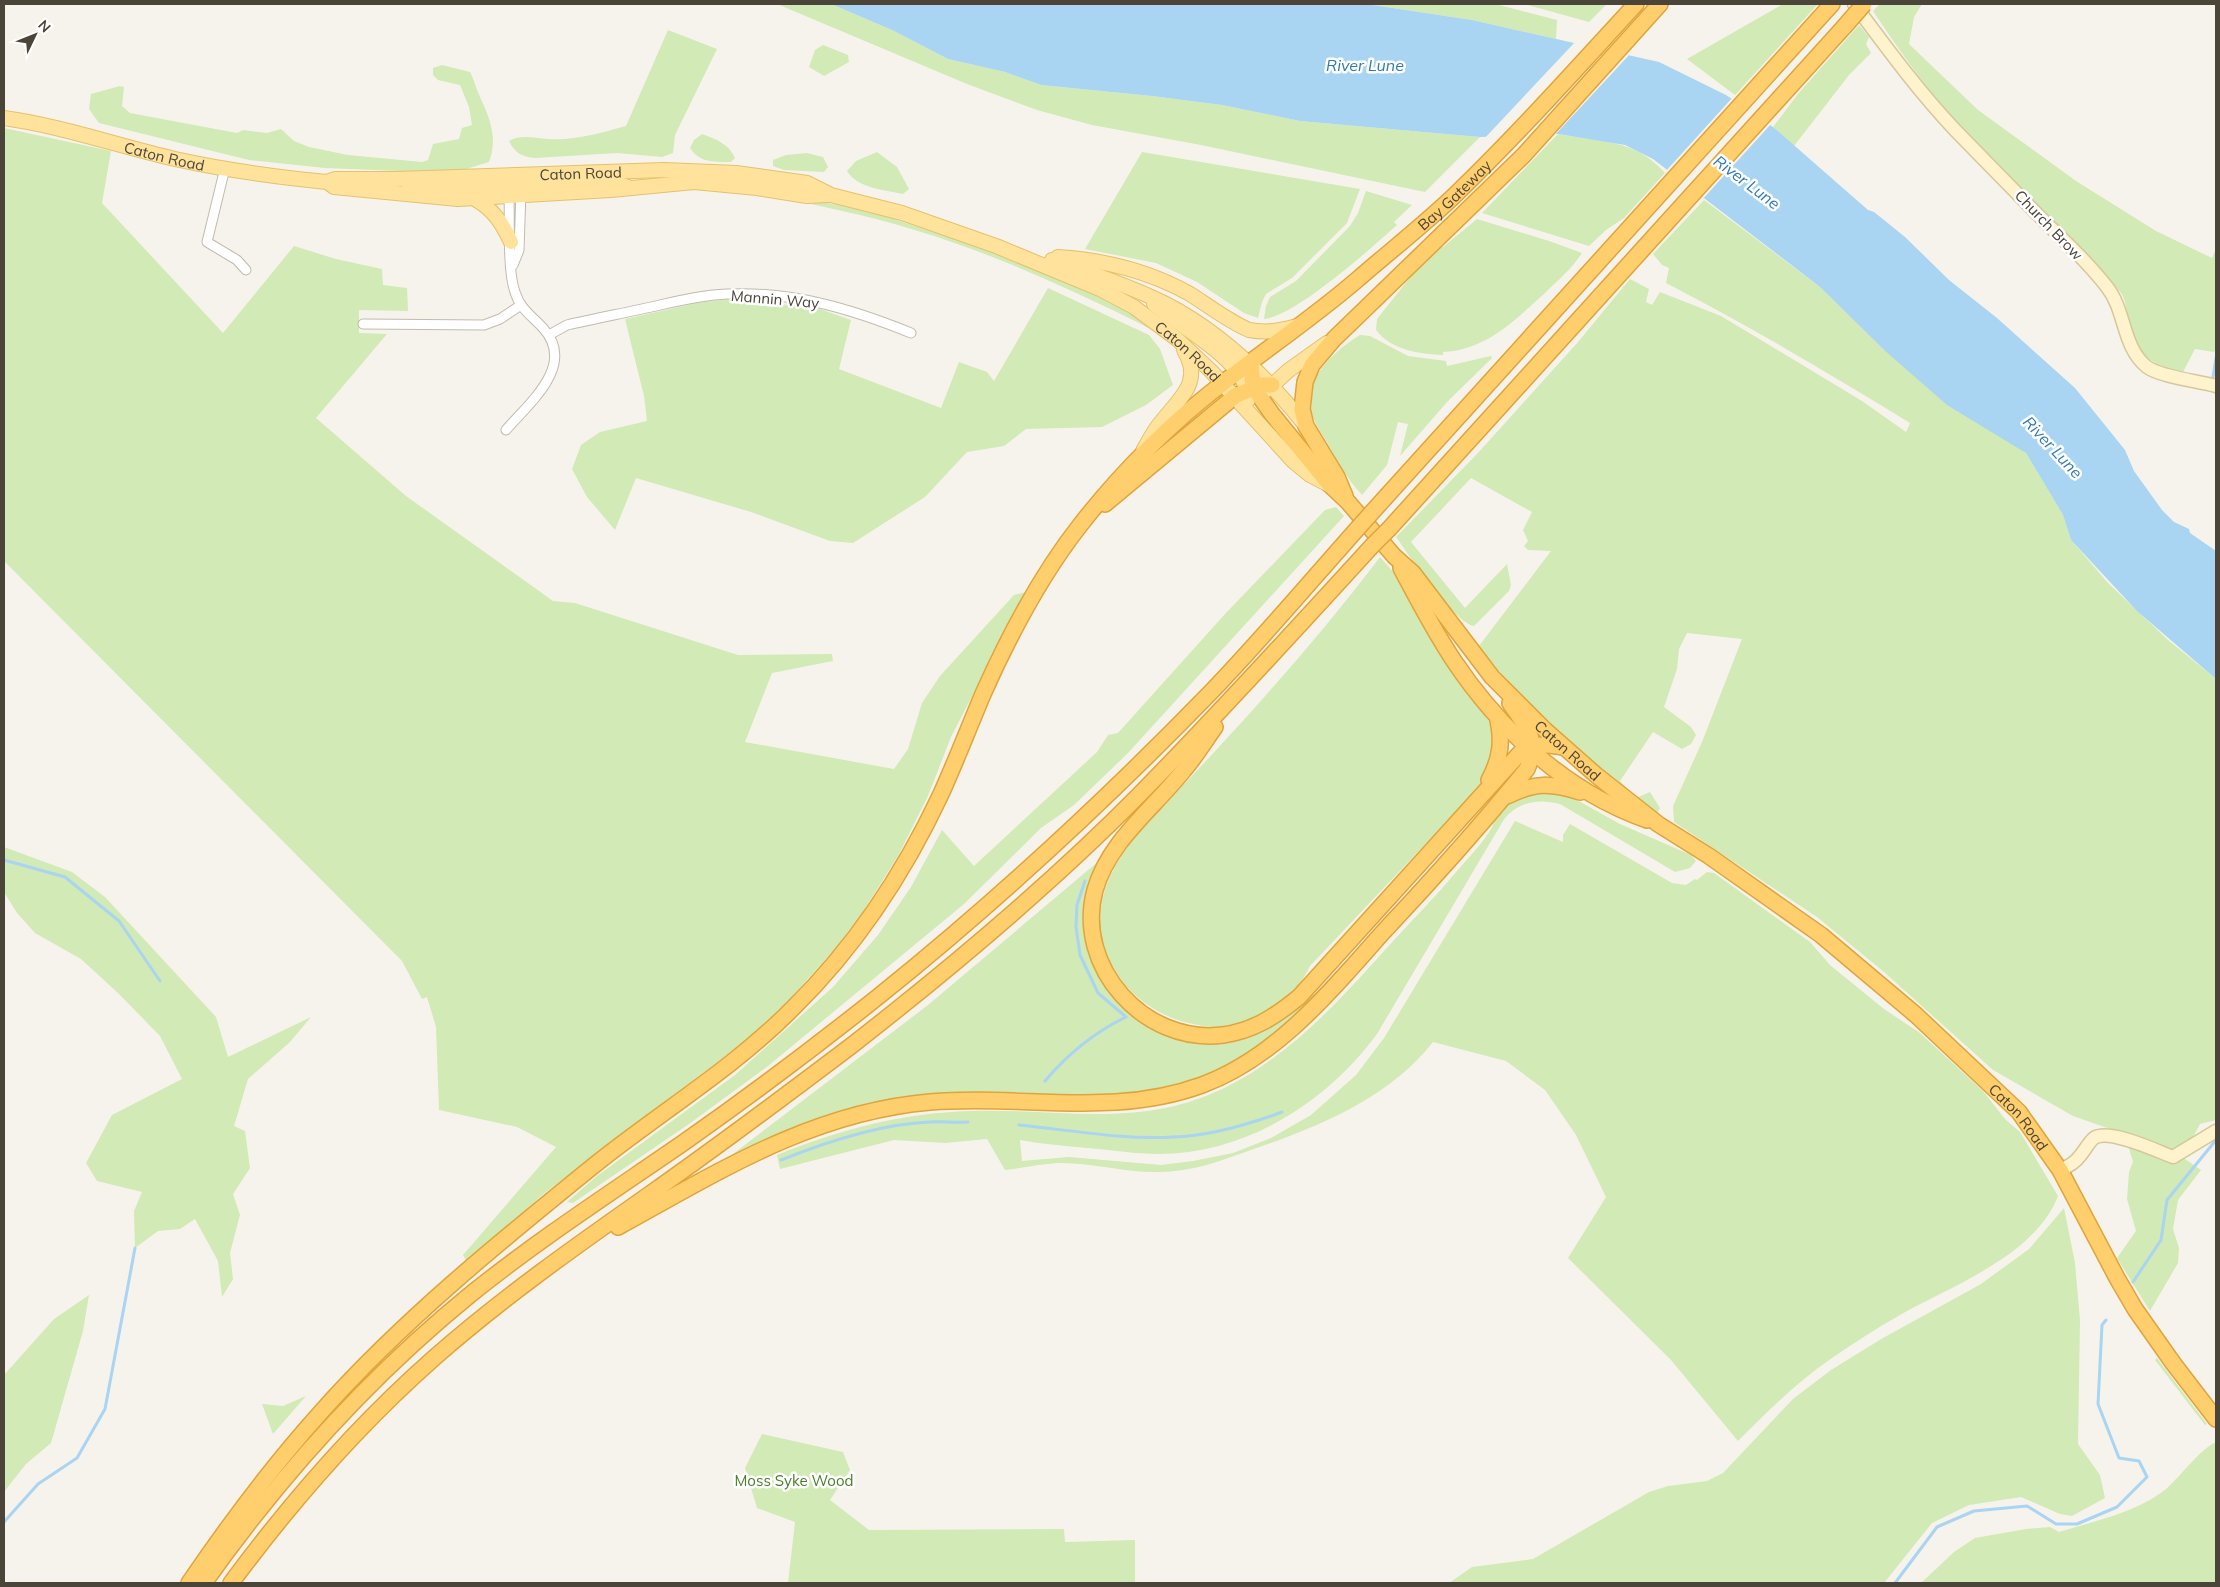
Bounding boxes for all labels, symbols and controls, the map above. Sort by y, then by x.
north arrow [10,10,60,60]
text: N [34,16,55,36]
water label: River Lune [1326,55,1404,75]
street label: Caton Road [122,137,206,174]
water label: River Lune [1710,151,1784,214]
street label: Bay Gateway [1413,156,1495,234]
street label: Caton Road [539,162,622,184]
street label: Church Brow [2011,186,2087,264]
street label: Mannin Way [730,286,820,312]
street label: Caton Road [1152,317,1225,385]
water label: River Lune [2019,412,2087,482]
street label: Caton Road [1531,716,1605,785]
street label: Caton Road [1985,1079,2053,1154]
park label: Moss Syke Wood [735,1471,853,1490]

